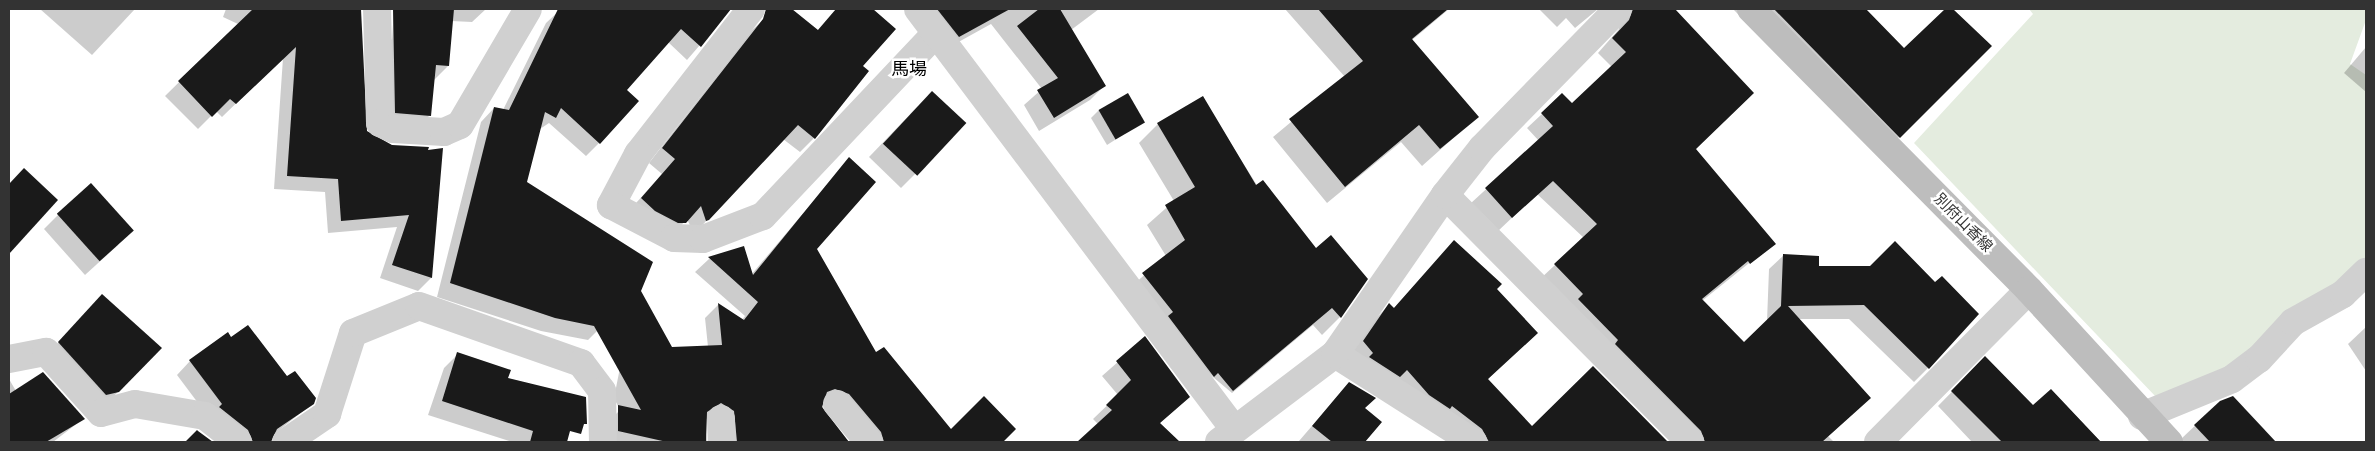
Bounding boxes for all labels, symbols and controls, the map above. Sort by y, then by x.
district label: 馬場 [891,58,927,80]
street label: 別府山香線 [1930,190,1996,256]

